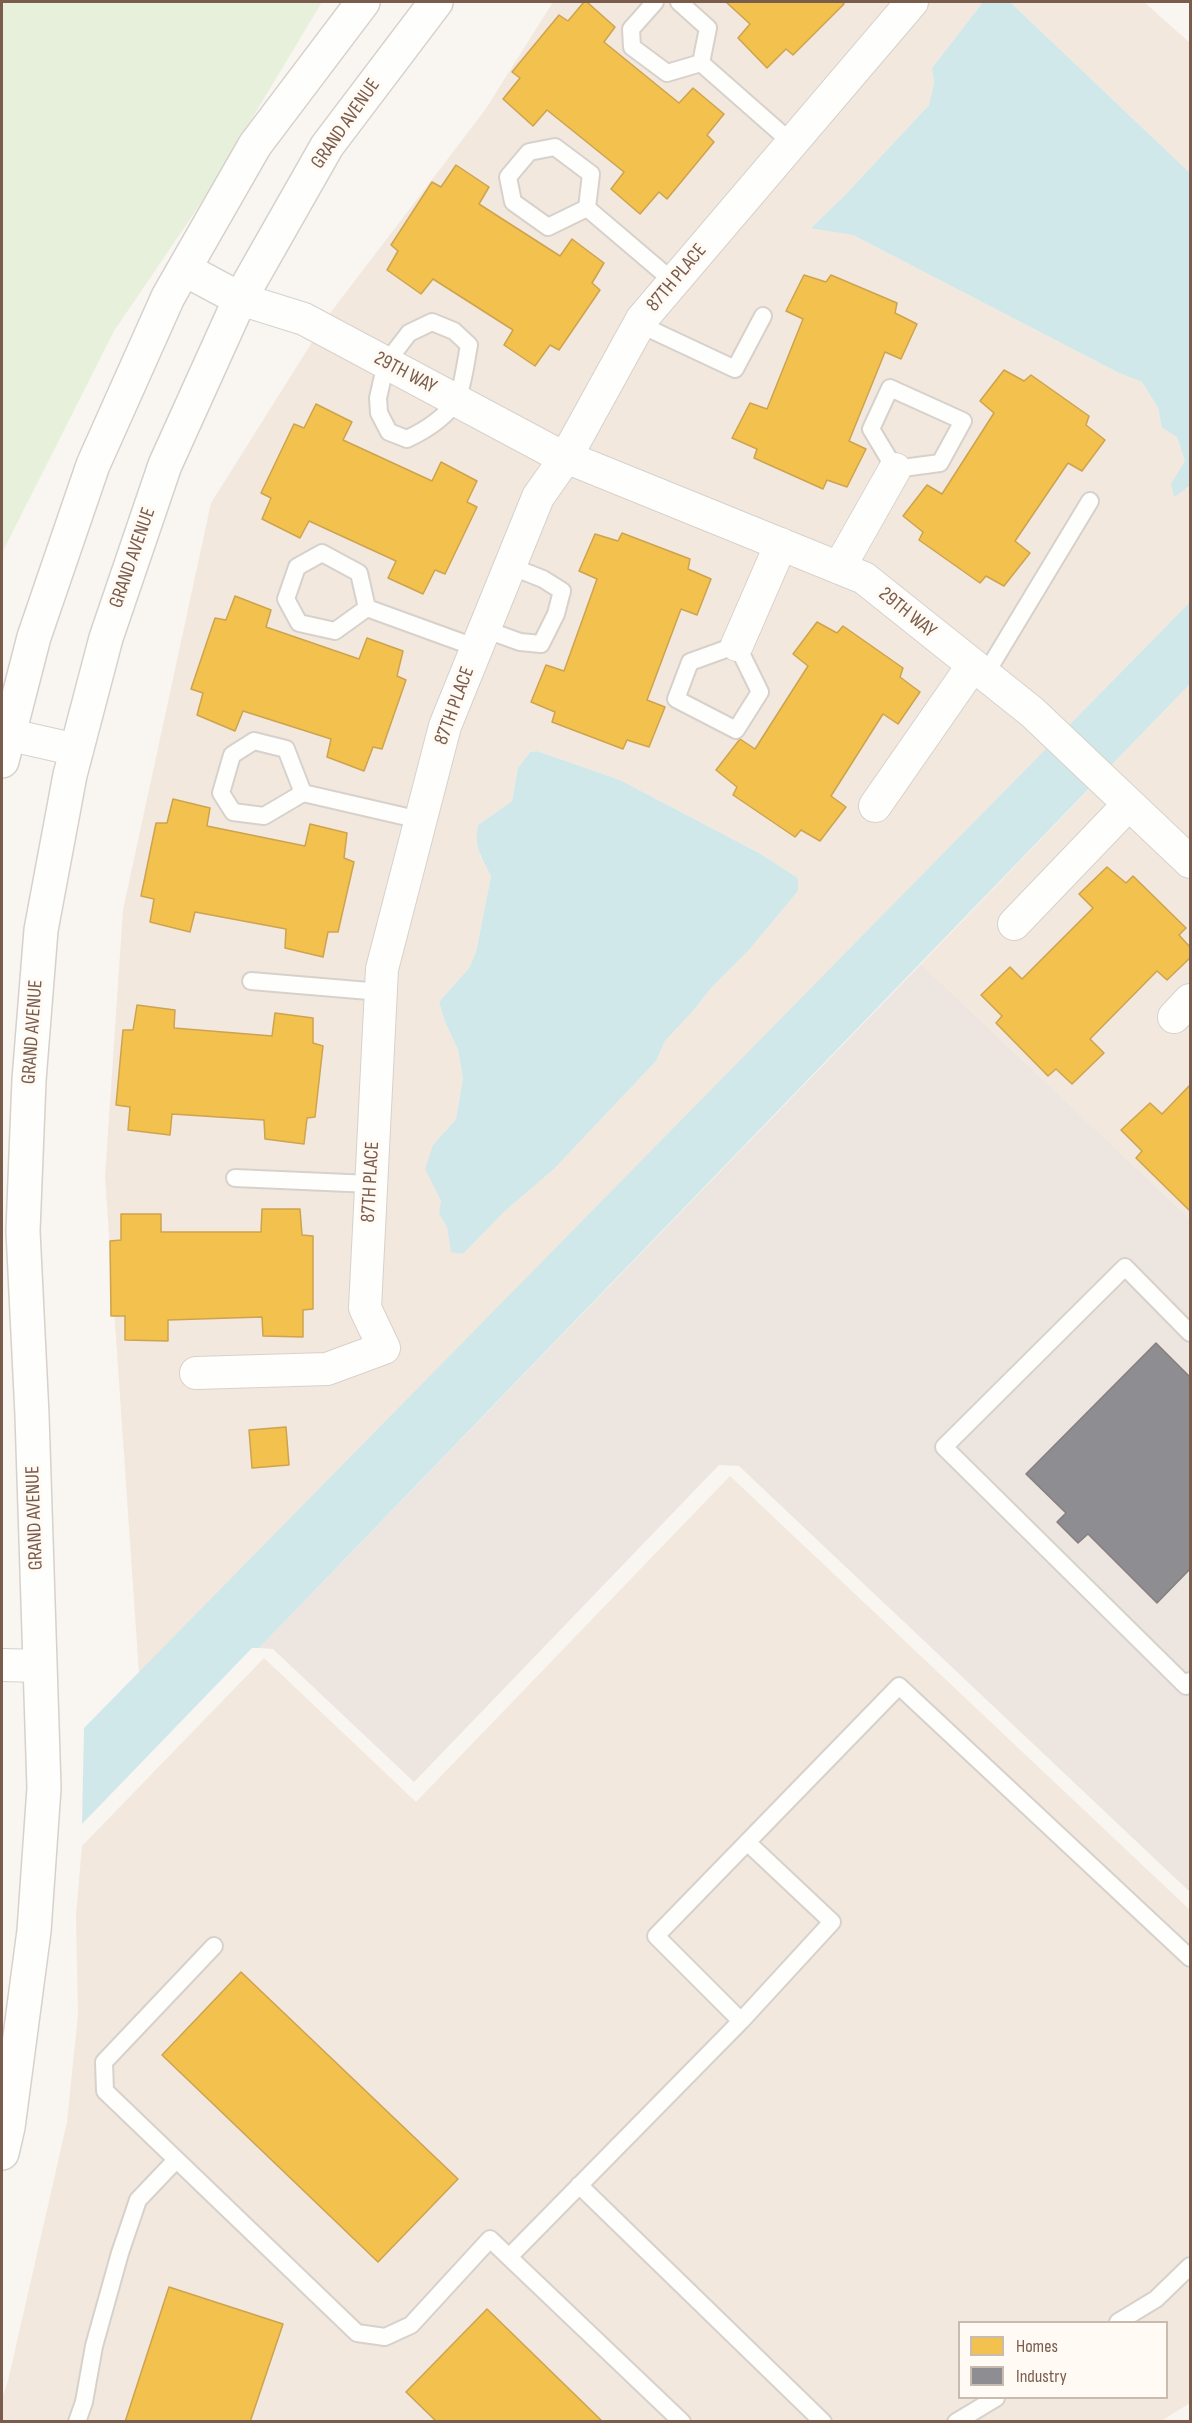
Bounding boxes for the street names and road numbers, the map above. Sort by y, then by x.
street label: GRAND AVENUE [306,74,386,174]
street label: 87TH PLACE [642,239,712,317]
street label: 29TH WAY [370,347,440,399]
street label: GRAND AVENUE [105,505,161,611]
street label: 29TH WAY [873,583,941,643]
street label: 87TH PLACE [430,664,480,748]
street label: GRAND AVENUE [17,979,49,1085]
street label: 87TH PLACE [357,1141,385,1223]
street label: GRAND AVENUE [21,1465,49,1571]

